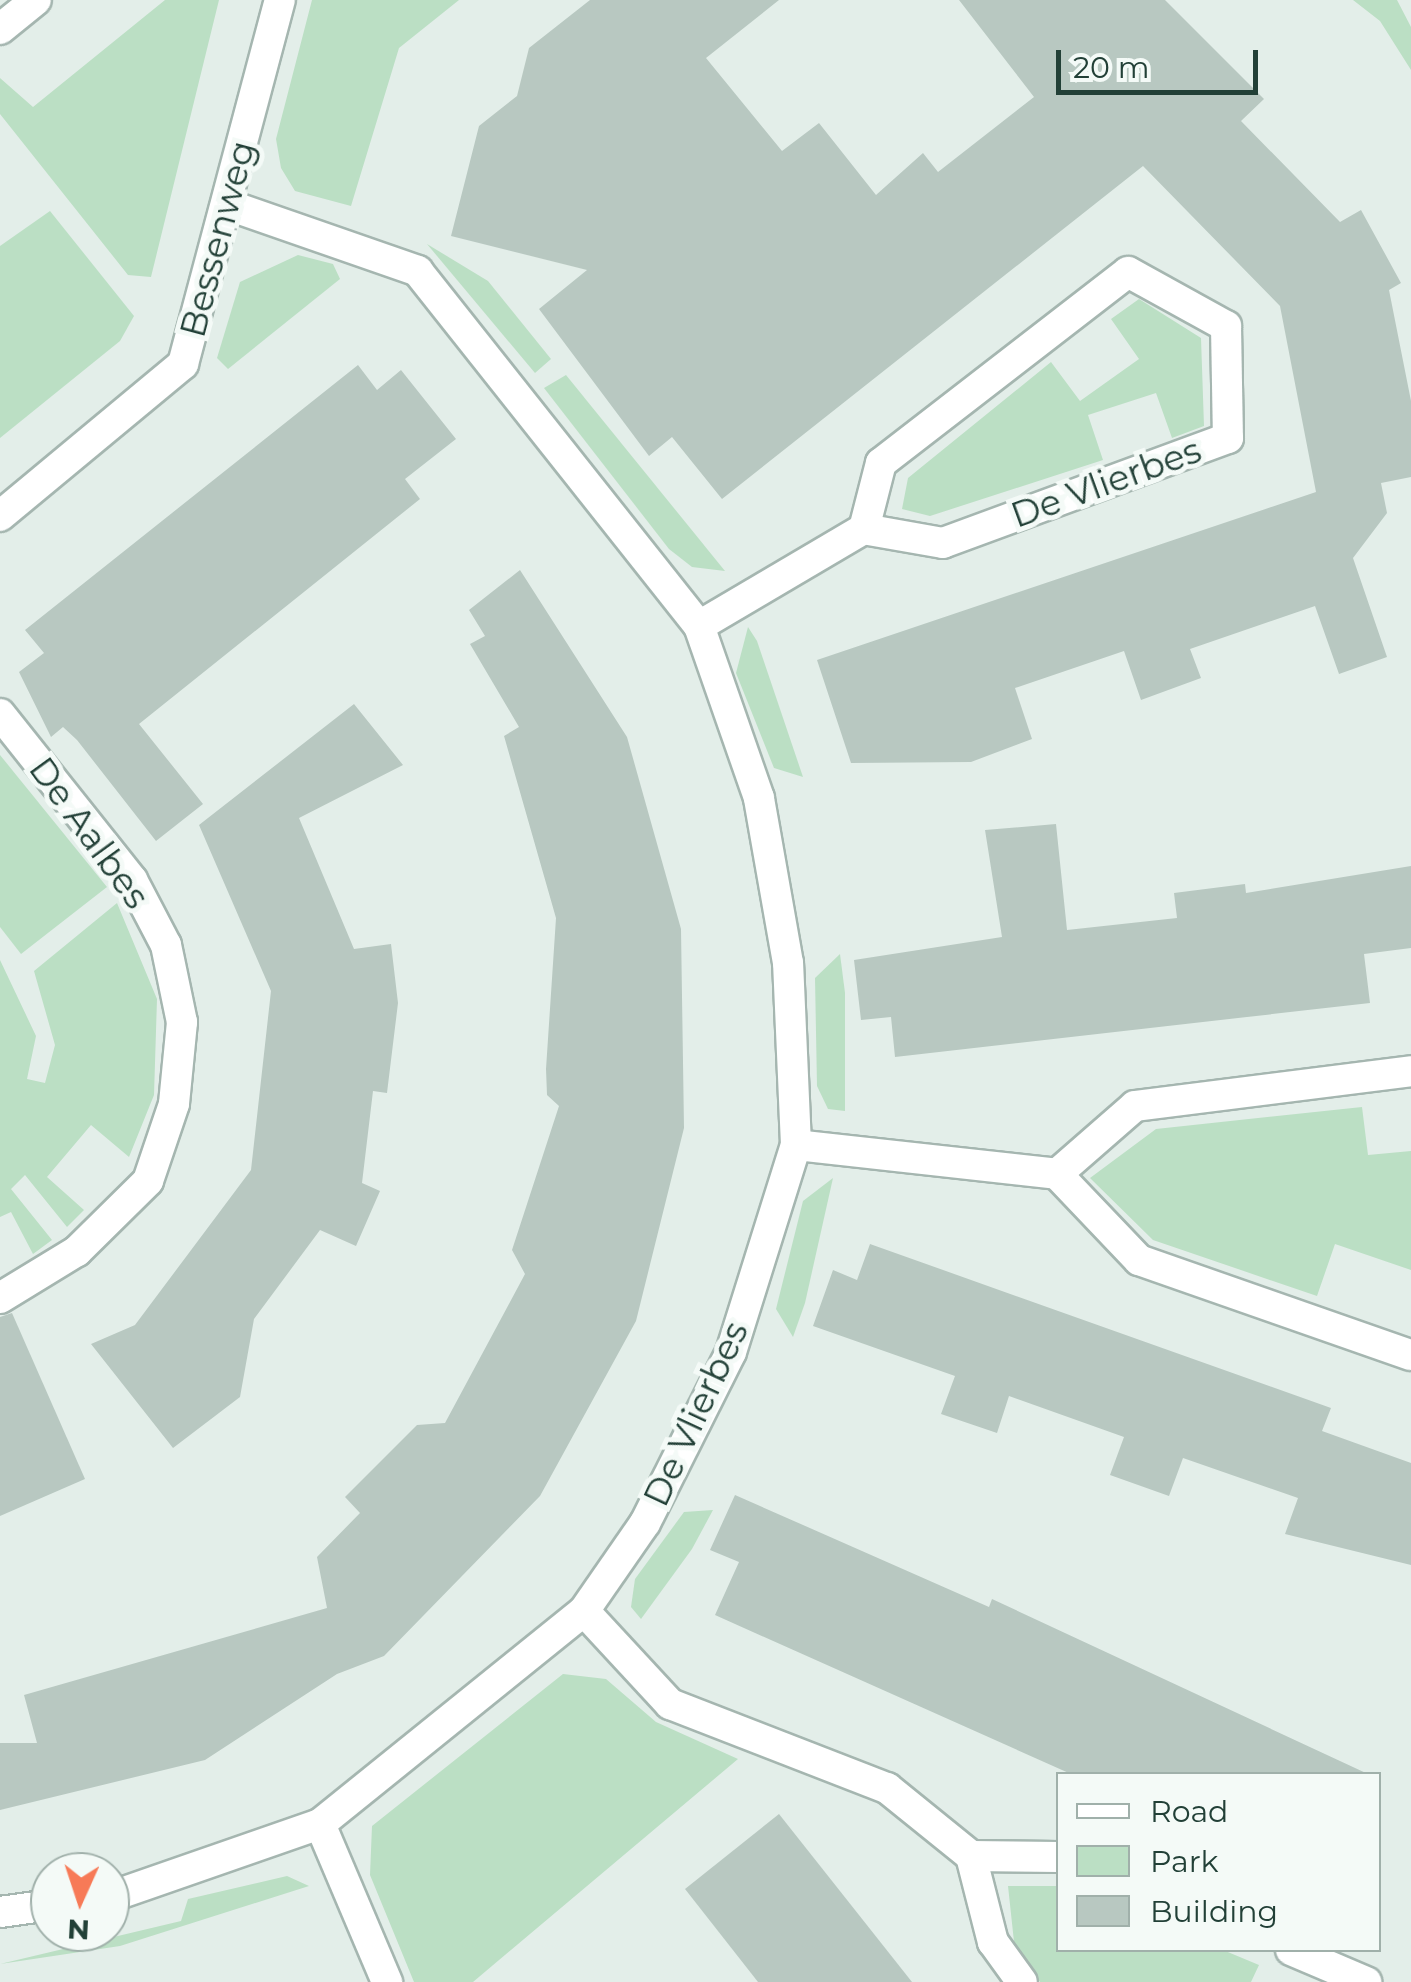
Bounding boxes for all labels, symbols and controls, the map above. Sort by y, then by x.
scale bar [1061,30,1264,92]
text: 20 m [1073,49,1150,86]
street label: Bessenweg [172,136,264,342]
street label: De Vlierbes [1005,429,1207,537]
street label: De Aalbes [20,749,158,917]
street label: De Vlierbes [635,1315,757,1513]
legend [1056,1772,1381,1952]
text: Road [1150,1793,1228,1830]
text: Park [1150,1843,1219,1880]
north arrow [30,1852,130,1952]
text: Building [1150,1893,1278,1930]
text: N [66,1912,91,1948]

